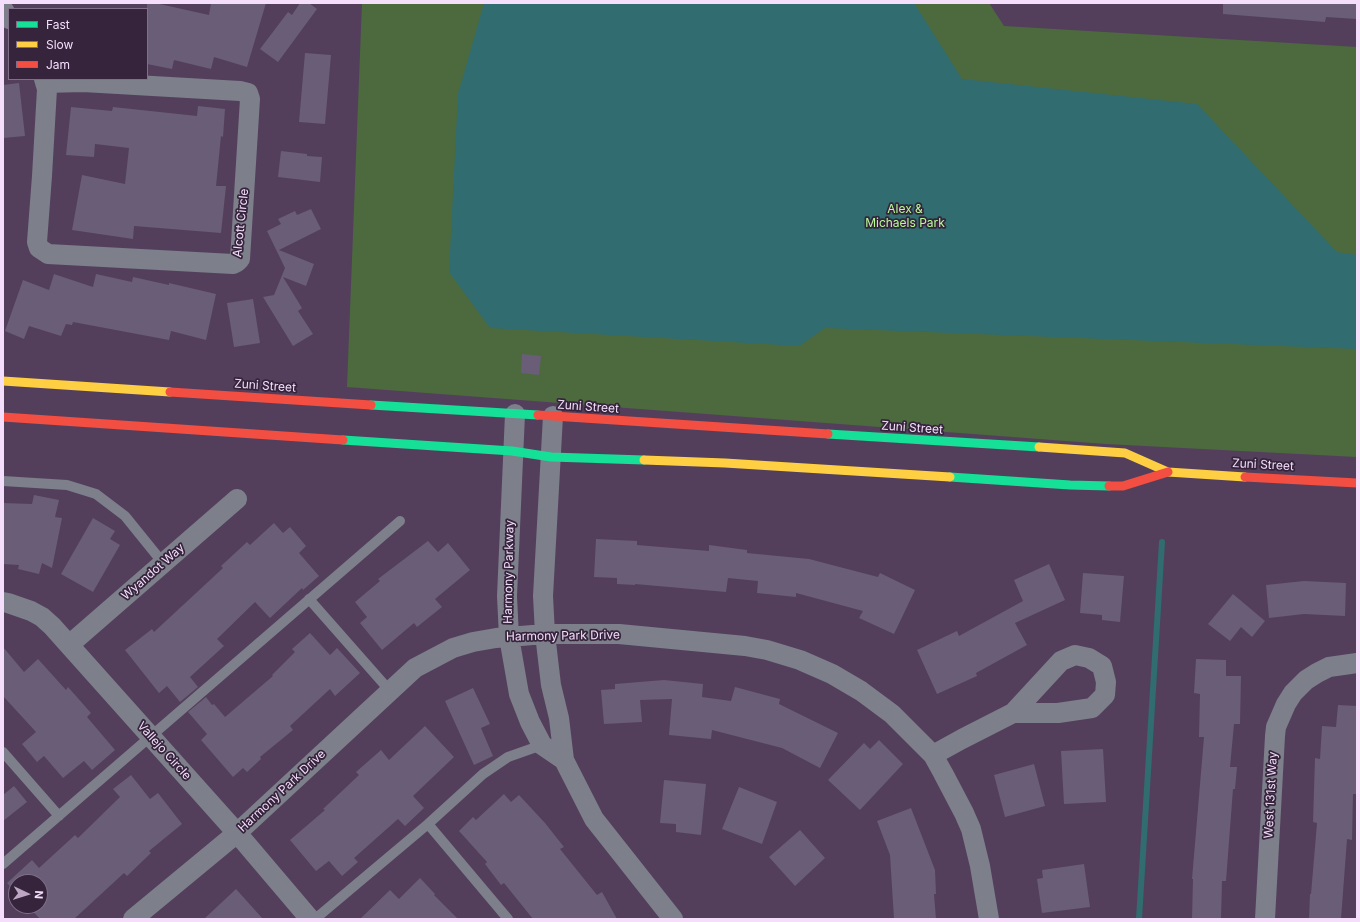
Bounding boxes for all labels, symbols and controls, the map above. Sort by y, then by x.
legend [8,8,148,80]
text: Fast [46,17,70,32]
text: Slow [46,37,73,52]
text: Jam [46,57,70,72]
street label: Alcott Circle [230,188,252,258]
park label: Alex & Michaels Park [865,202,945,230]
street label: Zuni Street [234,377,296,395]
street label: Zuni Street [557,398,619,416]
street label: Zuni Street [881,419,943,437]
street label: Zuni Street [1232,456,1294,474]
street label: Harmony Parkway [501,520,517,624]
street label: Wyandot Way [119,541,187,603]
street label: Harmony Park Drive [506,628,620,644]
street label: Vallejo Circle [134,719,194,783]
street label: Harmony Park Drive [235,747,329,835]
street label: West 131st Way [1262,751,1280,839]
north arrow [8,874,48,914]
text: N [32,890,46,899]

